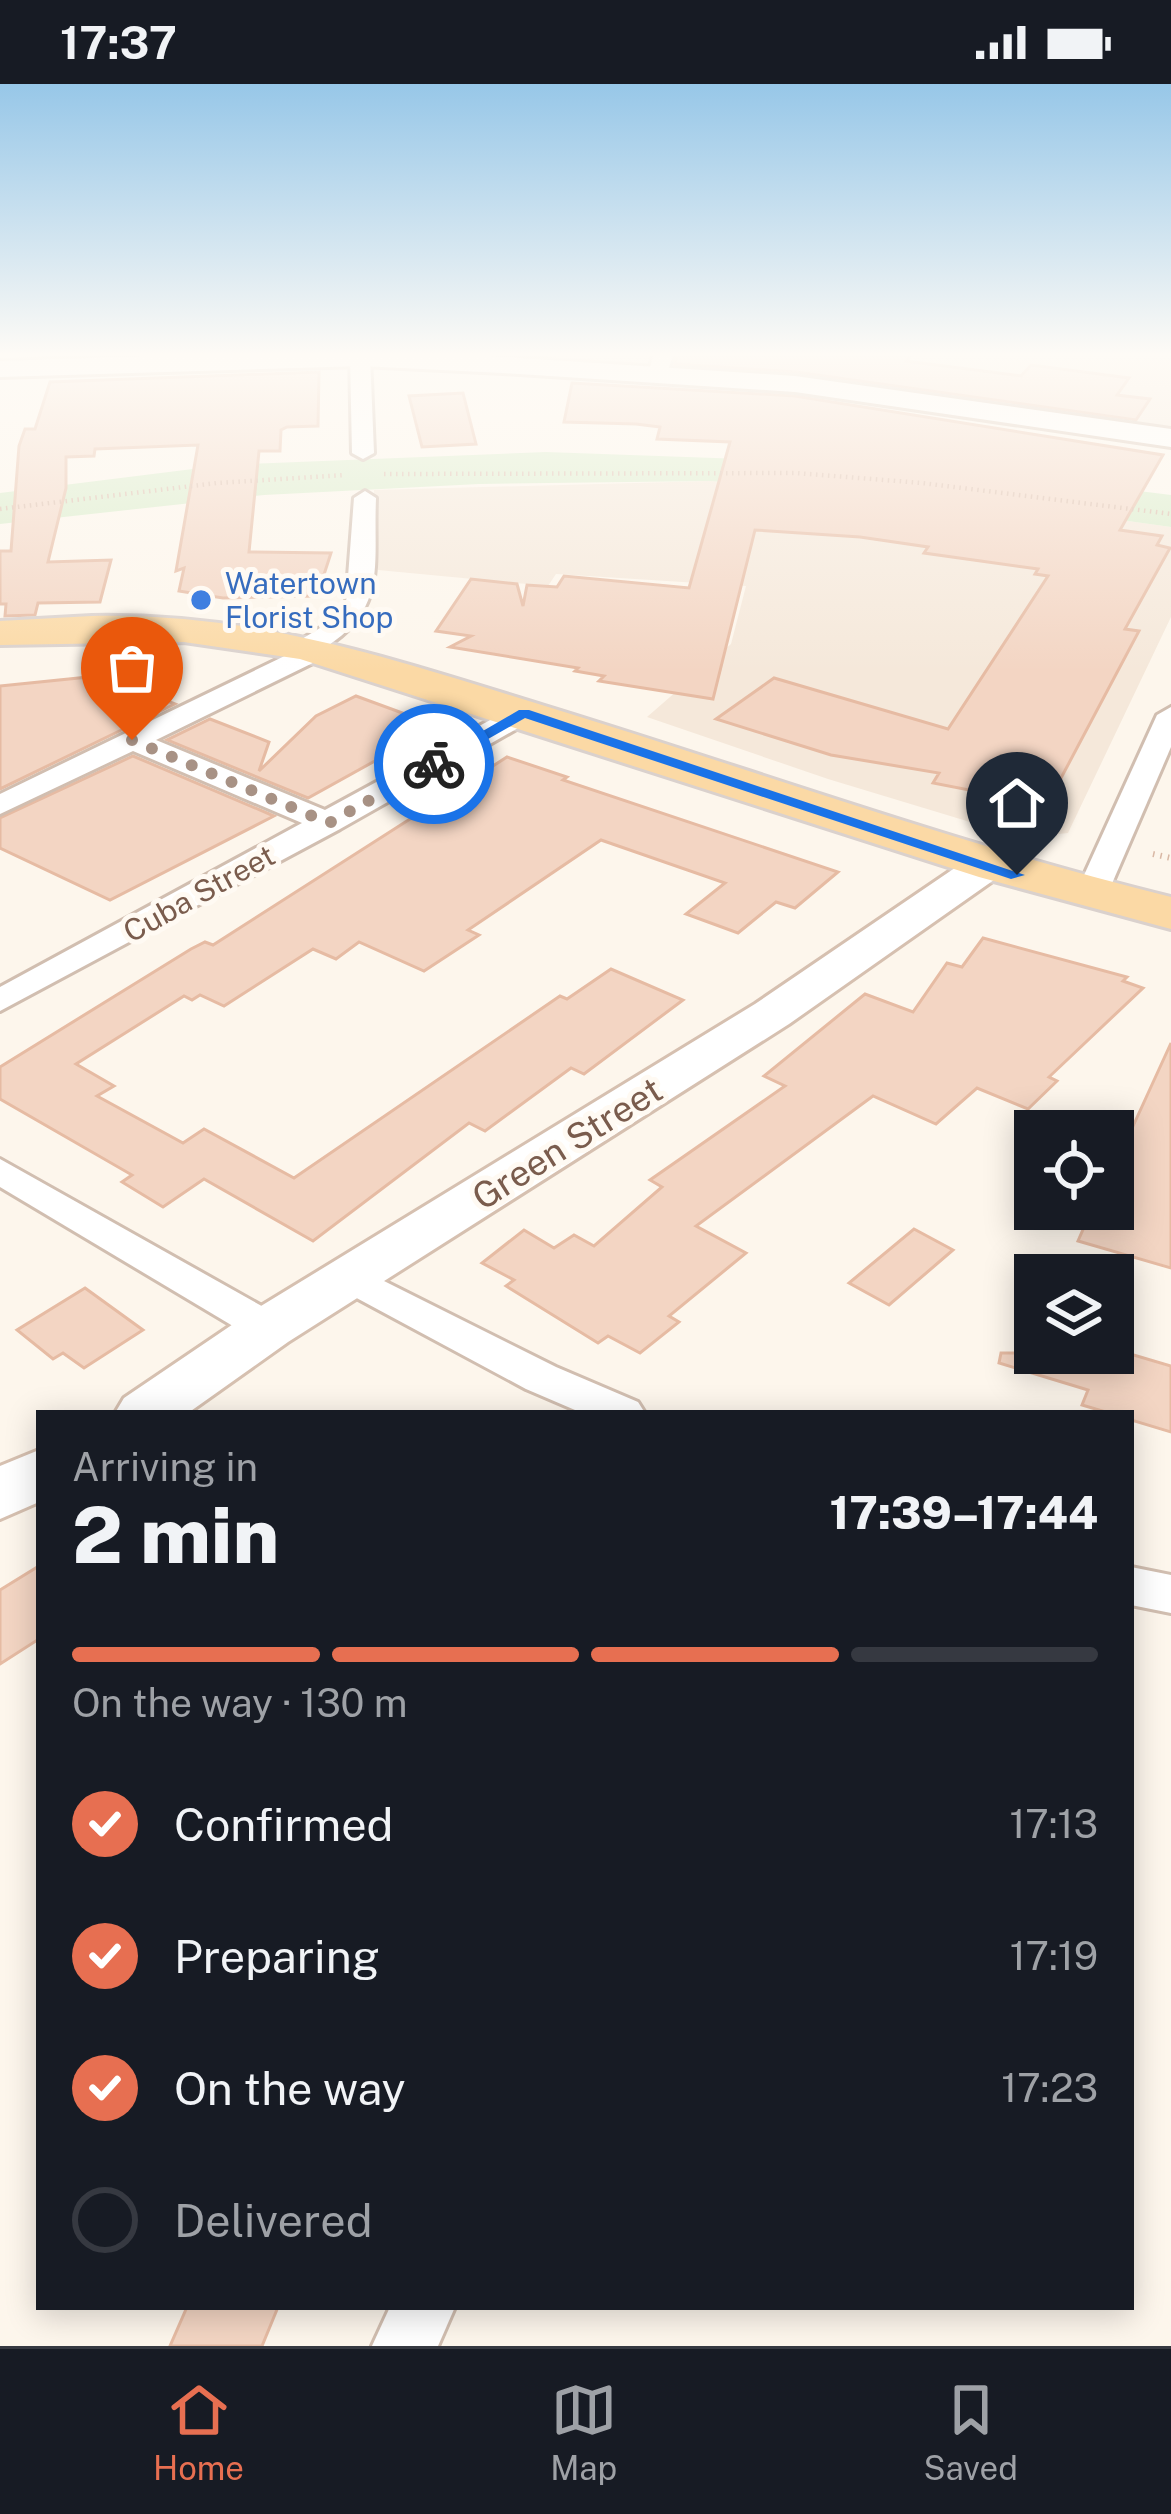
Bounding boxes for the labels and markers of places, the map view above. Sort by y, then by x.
place label: Watertown Florist Shop [225,565,393,635]
marker: Watertown Florist Shop [188,587,214,613]
pin [81,617,183,740]
pin [966,752,1068,875]

